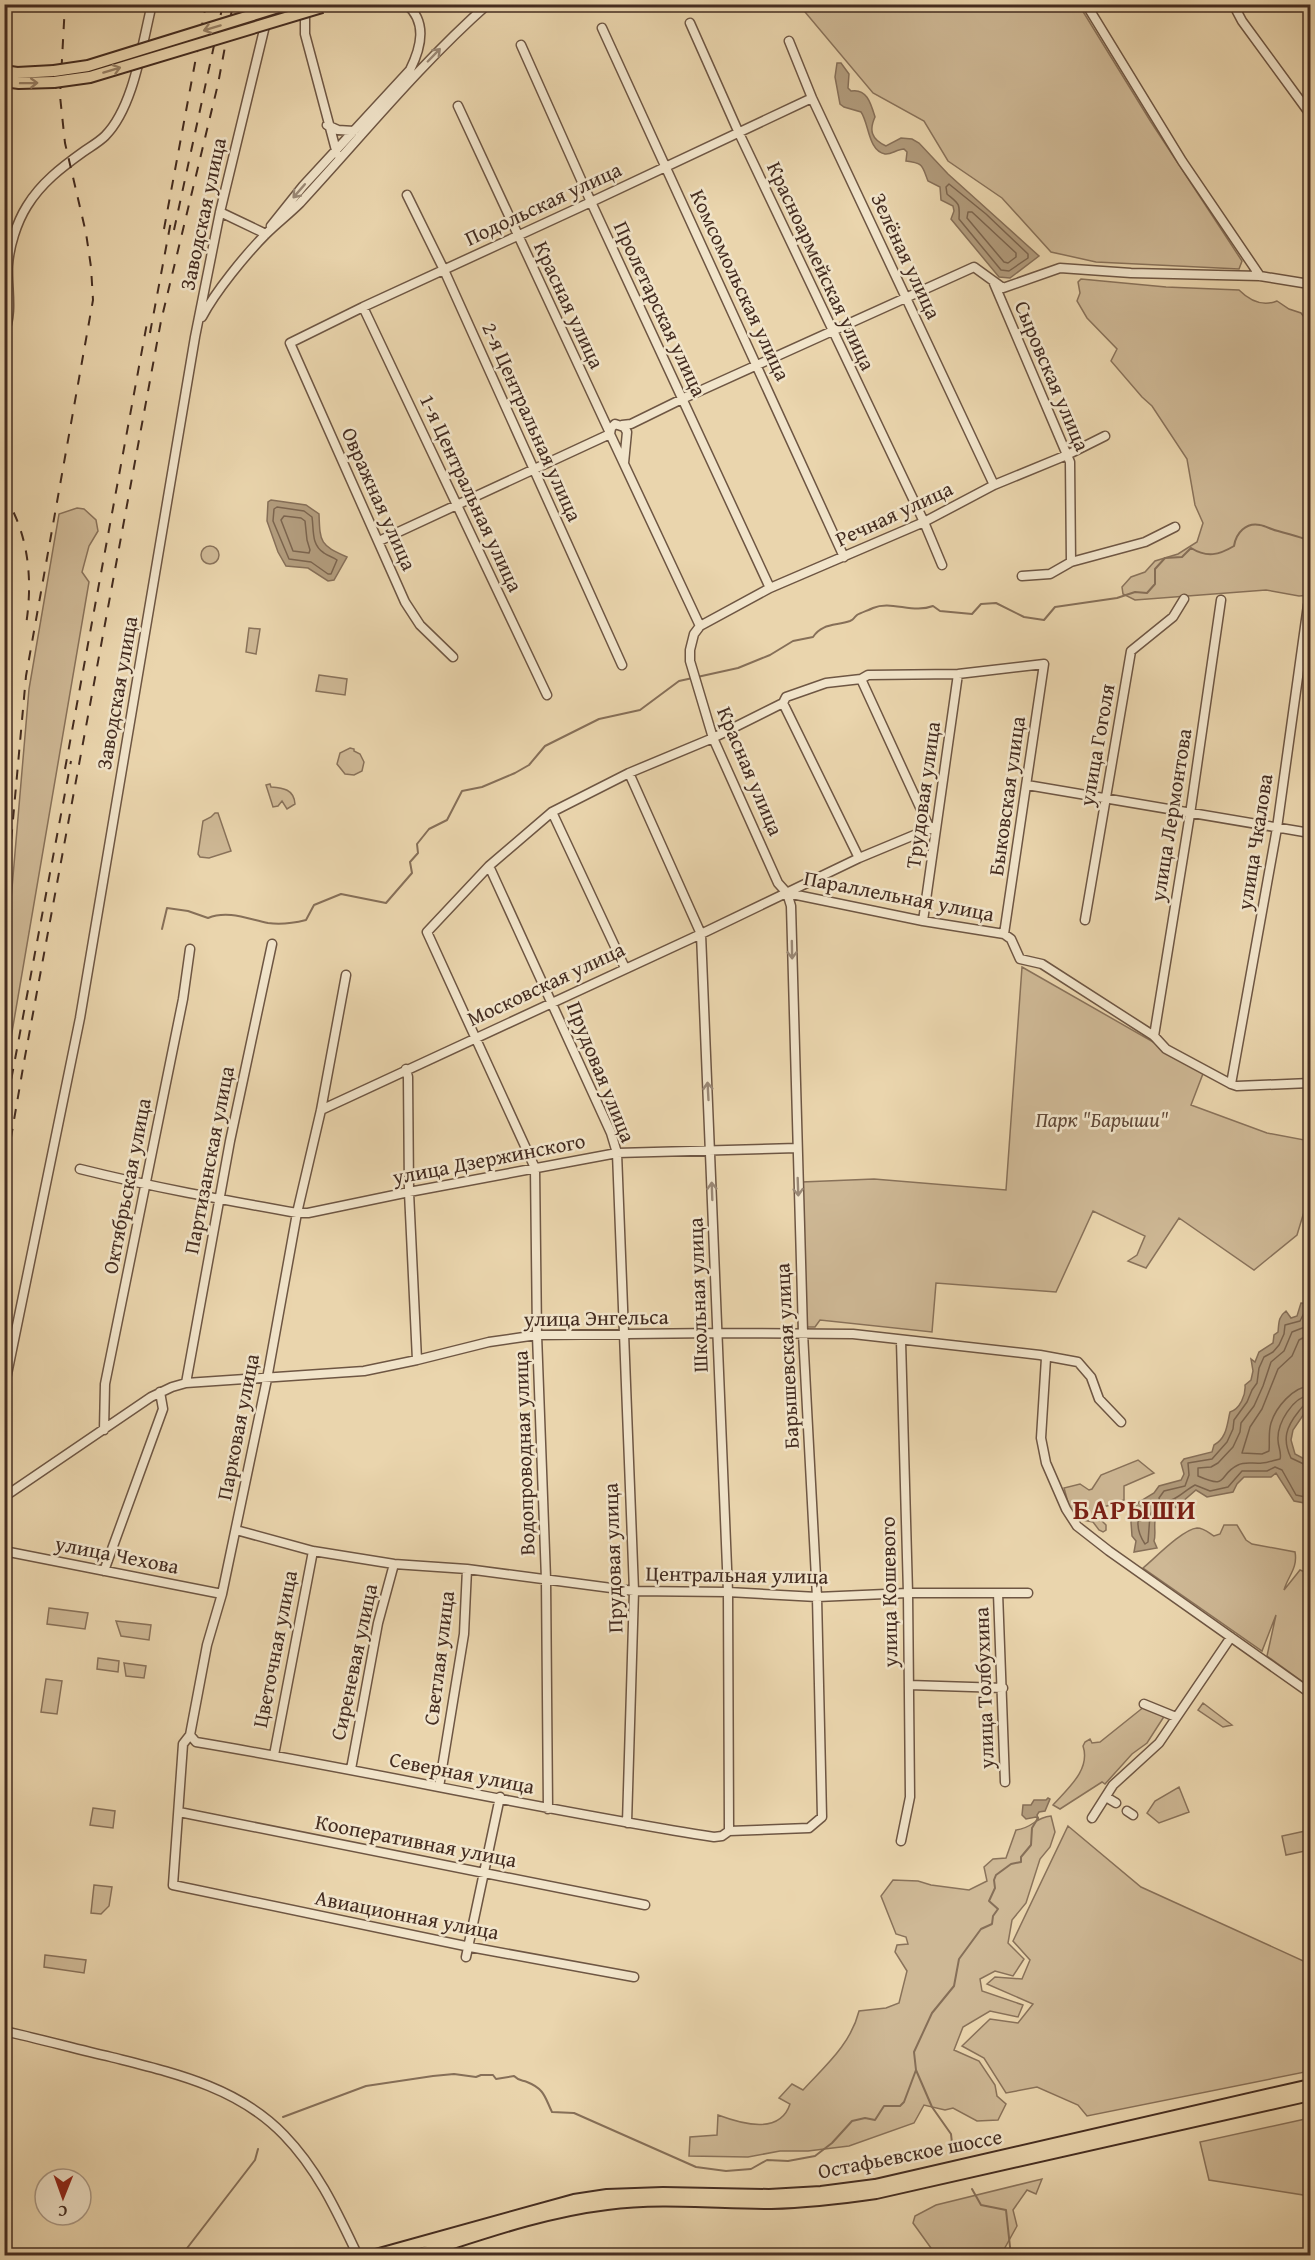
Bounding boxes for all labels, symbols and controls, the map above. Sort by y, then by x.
one-way arrow [203,23,222,34]
one-way arrow [427,47,442,62]
one-way arrow [102,64,121,75]
one-way arrow [19,77,39,88]
street label: Заводская улица [171,135,234,293]
street label: Подольская улица [459,154,626,254]
street label: Красноармейская улица [759,156,884,375]
one-way arrow [292,183,306,198]
street label: Комсомольская улица [682,184,798,386]
street label: Зелёная улица [864,187,949,324]
street label: Пролетарская улица [606,216,715,402]
street label: Красная улица [526,236,613,374]
street label: Сыровская улица [1007,296,1098,456]
street label: 2-я Центральная улица [475,317,590,526]
street label: 1-я Центральная улица [412,389,531,597]
street label: Овражная улица [334,422,425,575]
street label: Речная улица [830,473,958,554]
street label: Заводская улица [88,614,145,772]
street label: улица Гоголя [1070,681,1123,810]
street label: Красная улица [709,701,792,840]
street label: Быковская улица [980,714,1033,878]
street label: Трудовая улица [897,719,948,870]
street label: улица Лермонтова [1141,726,1199,905]
street label: улица Чкалова [1228,772,1281,913]
street label: Параллельная улица [801,862,997,929]
street label: Московская улица [462,933,630,1034]
one-way arrow [786,940,798,960]
street label: Прудовая улица [559,997,644,1147]
street label: Партизанская улица [175,1063,242,1257]
one-way arrow [703,1081,714,1101]
street label: Октябрьская улица [94,1095,159,1277]
park label: Парк "Барыши" [1036,1104,1169,1135]
street label: улица Дзержинского [389,1125,588,1193]
one-way arrow [792,1177,804,1197]
one-way arrow [707,1181,718,1201]
street label: Школьная улица [679,1217,716,1373]
street label: Барышевская улица [766,1262,807,1450]
street label: улица Энгельса [522,1301,669,1334]
street label: Водопроводная улица [504,1350,543,1556]
street label: Парковая улица [208,1351,267,1503]
street label: Прудовая улица [594,1483,631,1633]
district label: БАРЫШИ [1073,1489,1197,1529]
street label: улица Кошевого [872,1516,905,1669]
street label: улица Чехова [51,1527,182,1582]
street label: Центральная улица [645,1557,829,1592]
street label: Цветочная улица [244,1567,305,1730]
street label: Сиреневая улица [322,1581,385,1743]
street label: Светлая улица [415,1589,462,1727]
street label: улица Толбухина [965,1606,1002,1771]
street label: Северная улица [387,1743,537,1802]
street label: Кооперативная улица [313,1806,519,1875]
street label: Авиационная улица [312,1881,502,1948]
street label: Остафьевское шоссе [815,2120,1005,2187]
north arrow [33,2167,93,2227]
text: С [58,2200,67,2224]

